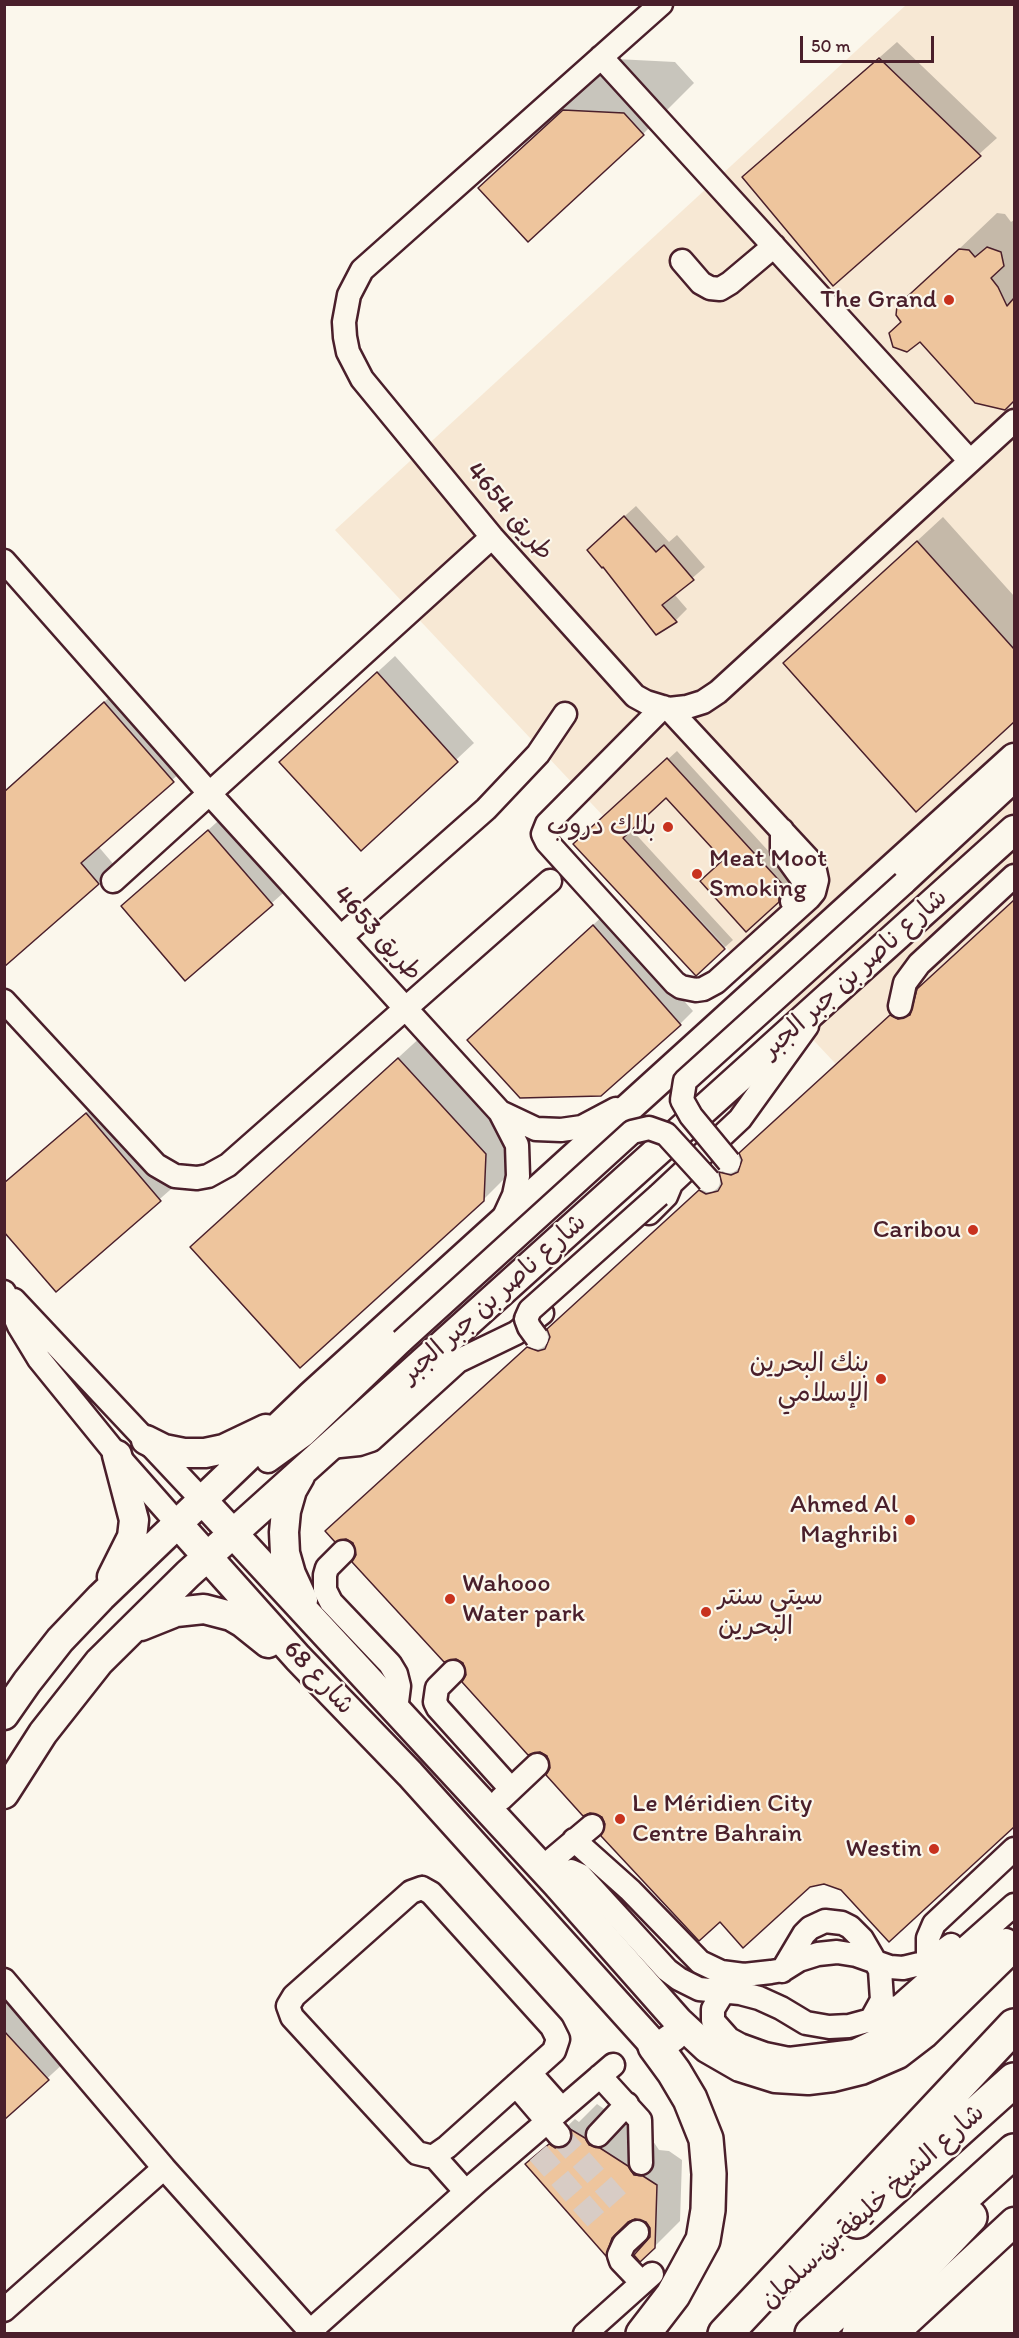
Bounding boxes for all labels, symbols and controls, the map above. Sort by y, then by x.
scale bar [803,24,936,62]
text: 50 m [811,35,851,57]
place label: The Grand [820,284,937,316]
marker: The Grand [942,293,956,307]
street label: طريق 4654 [459,456,559,568]
place label: بلاك دروب [547,811,656,843]
marker: بلاك دروب [661,820,675,834]
place label: Meat Moot Smoking [709,843,827,904]
marker: Meat Moot Smoking [690,867,704,881]
street label: طريق 4653 [326,880,428,988]
street label: شارع ناصر بن جبر الجبر [756,882,954,1066]
street label: شارع ناصر بن جبر الجبر [395,1207,593,1391]
place label: Caribou [873,1214,961,1246]
marker: Caribou [966,1223,980,1237]
place label: بنك البحرين الإسلامي [749,1348,869,1410]
marker: بنك البحرين الإسلامي [874,1372,888,1386]
place label: Ahmed Al Maghribi [790,1489,898,1550]
marker: Ahmed Al Maghribi [903,1513,917,1527]
place label: Wahooo Water park [462,1568,585,1630]
place label: سيتي سنتر البحرين [718,1581,823,1642]
marker: Wahooo Water park [443,1592,457,1606]
marker: سيتي سنتر البحرين [699,1605,713,1619]
street label: شارع 68 [276,1634,360,1722]
place label: Le Méridien City Centre Bahrain [632,1788,812,1850]
marker: Le Méridien City Centre Bahrain [613,1812,627,1826]
place label: Westin [846,1833,922,1865]
marker: Westin [927,1842,941,1856]
street label: شارع الشيخ خليفة بن سلمان [754,2098,992,2316]

